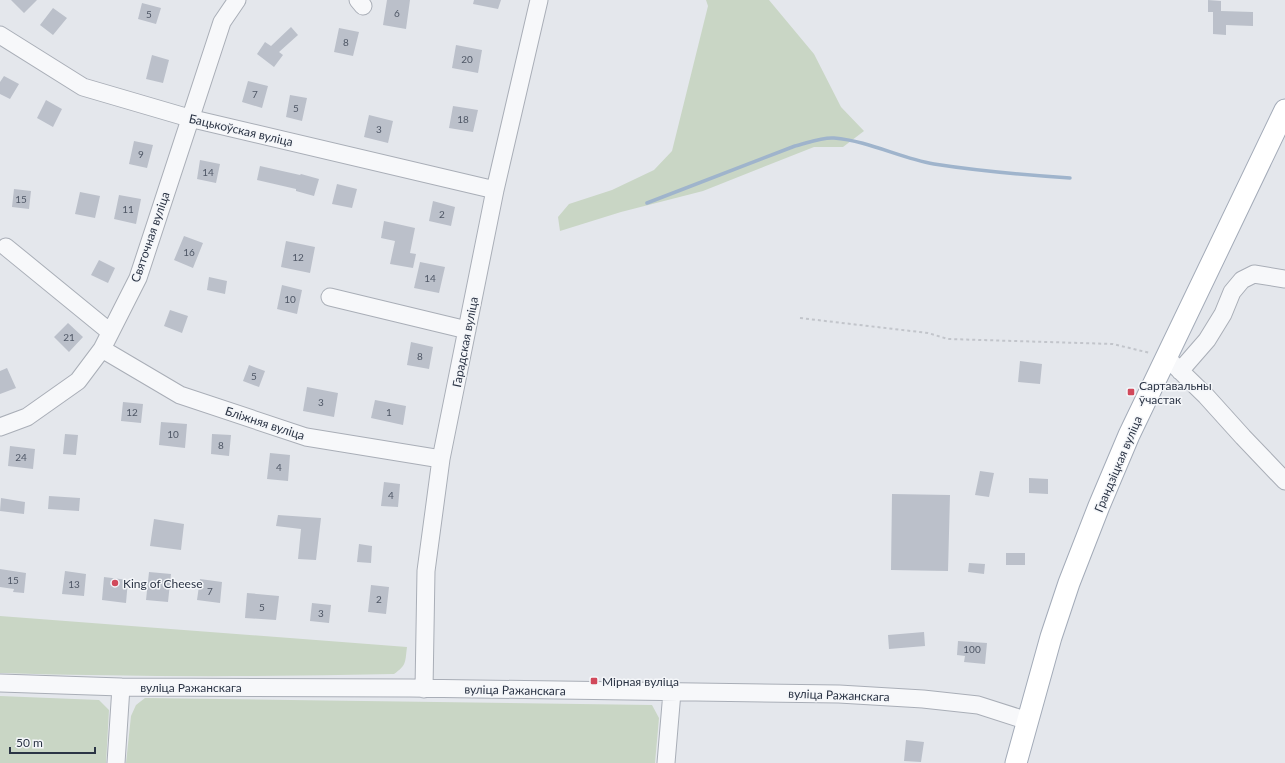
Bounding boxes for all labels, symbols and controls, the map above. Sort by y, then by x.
house number: 6 [394,7,400,19]
house number: 5 [146,8,152,20]
house number: 8 [343,36,349,48]
house number: 20 [461,53,473,65]
house number: 7 [252,88,258,100]
house number: 5 [293,102,299,114]
street label: Бацькоўская вуліца [187,111,295,149]
house number: 18 [457,113,469,125]
house number: 3 [376,123,382,135]
house number: 9 [138,148,144,160]
house number: 14 [202,166,214,178]
street label: Святочная вуліца [127,190,173,284]
house number: 15 [15,193,27,205]
house number: 11 [122,203,134,215]
house number: 2 [439,208,445,220]
house number: 16 [183,246,195,258]
house number: 12 [292,251,304,263]
house number: 14 [424,272,436,284]
house number: 10 [284,293,296,305]
street label: Гарадская вуліца [449,295,481,389]
house number: 21 [63,331,75,343]
house number: 8 [417,350,423,362]
house number: 5 [251,370,257,382]
place label: Сартавальны ўчастак [1139,378,1212,407]
marker: Сартавальны ўчастак [1126,387,1136,397]
house number: 3 [318,396,324,408]
street label: Бліжняя вуліца [223,403,307,443]
house number: 12 [126,406,138,418]
house number: 1 [386,406,392,418]
street label: Грандзіцкая вуліца [1091,414,1145,514]
house number: 10 [167,428,179,440]
house number: 8 [218,439,224,451]
house number: 24 [15,451,27,463]
house number: 4 [276,461,282,473]
house number: 4 [388,489,394,501]
house number: 15 [7,574,19,586]
place label: King of Cheese [123,576,202,591]
house number: 13 [68,578,80,590]
marker: King of Cheese [110,578,120,588]
house number: 7 [207,585,213,597]
house number: 2 [376,593,382,605]
house number: 5 [259,601,265,613]
house number: 3 [318,607,324,619]
house number: 100 [963,643,981,655]
place label: Мірная вуліца [602,674,679,689]
marker: Мірная вуліца [589,676,599,686]
street label: вуліца Ражанскага [140,680,242,695]
street label: вуліца Ражанскага [464,682,566,698]
street label: вуліца Ражанскага [788,686,890,704]
scale bar [10,729,95,755]
text: 50 m [16,735,43,750]

